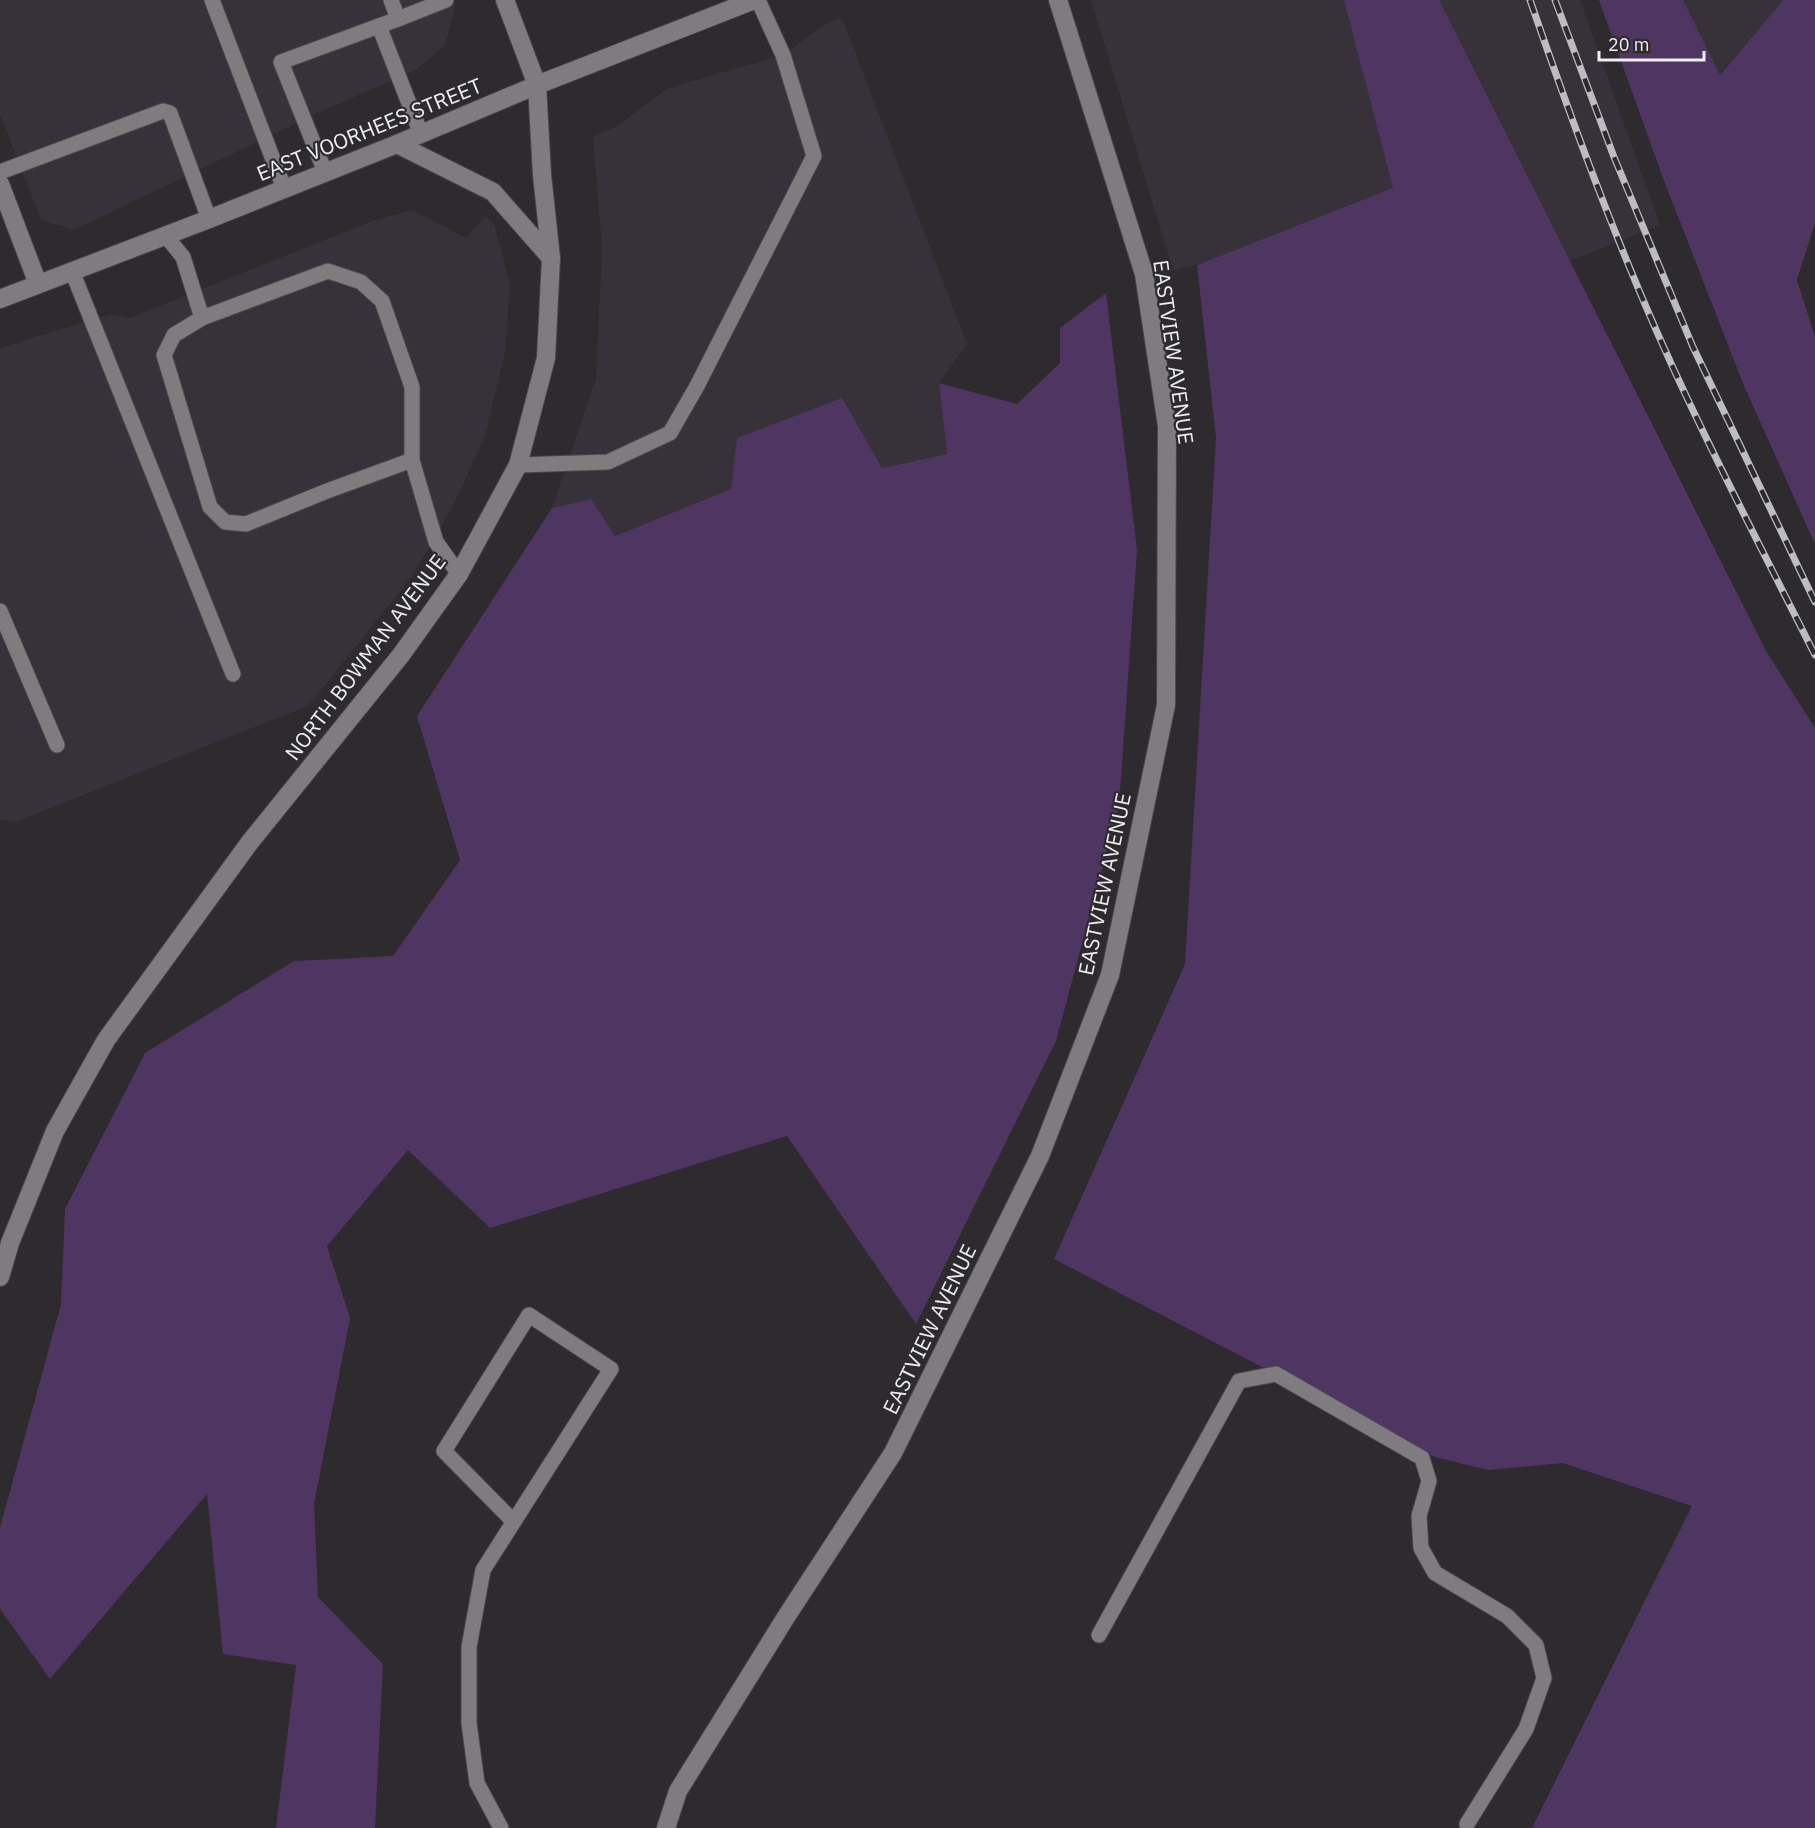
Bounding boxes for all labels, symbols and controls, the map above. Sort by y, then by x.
scale bar [1599,24,1704,62]
text: 20 m [1608,33,1650,56]
street label: EAST VOORHEES STREET [252,71,486,187]
street label: EASTVIEW AVENUE [1147,258,1201,446]
street label: NORTH BOWMAN AVENUE [278,548,452,766]
street label: EASTVIEW AVENUE [1071,790,1137,978]
street label: EASTVIEW AVENUE [876,1239,982,1419]

